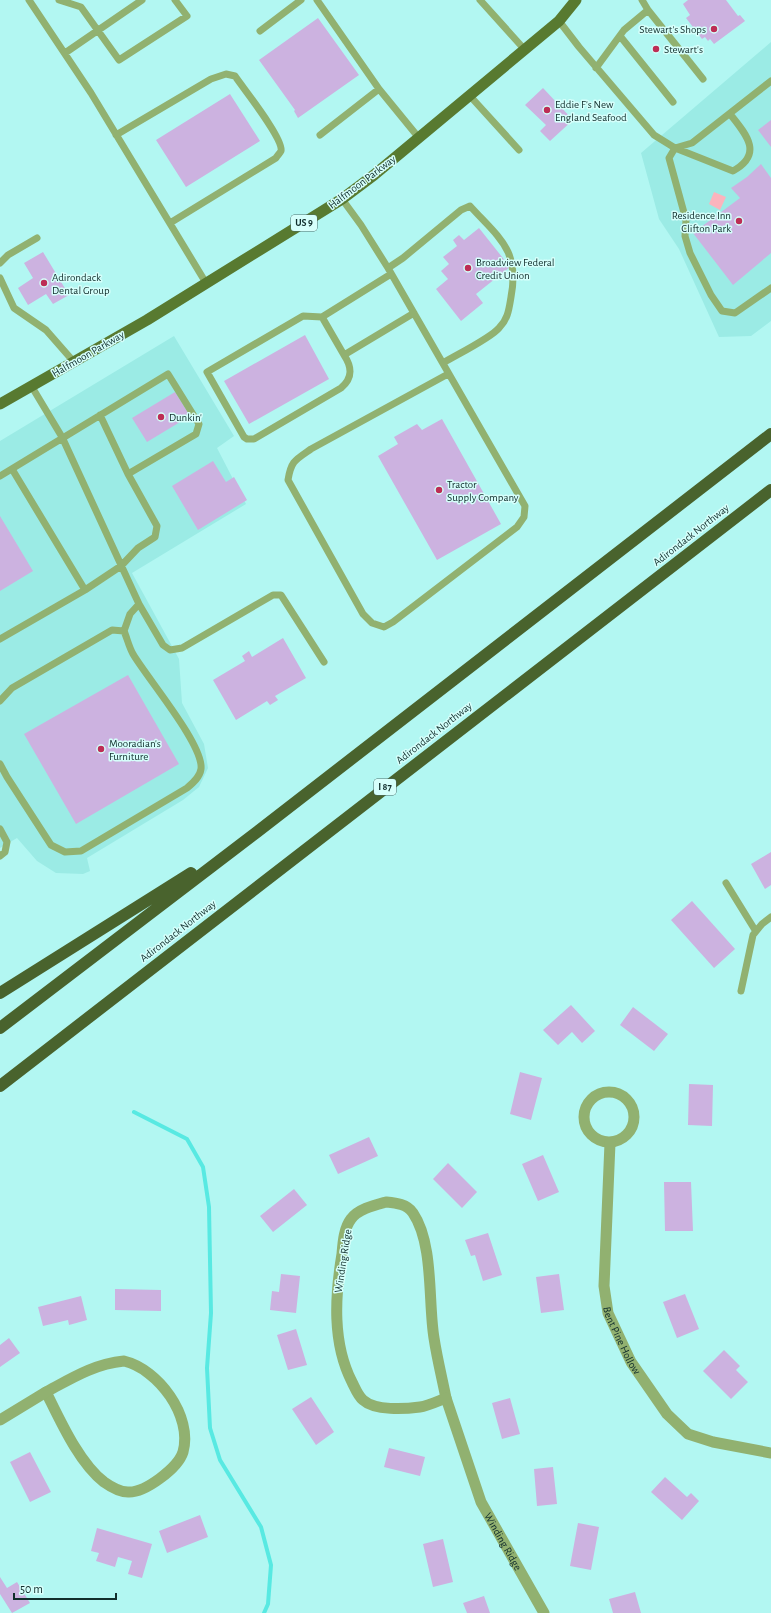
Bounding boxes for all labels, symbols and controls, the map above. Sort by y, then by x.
place label: Stewart's Shops [639,24,706,35]
marker: Stewart's Shops [709,24,719,34]
marker: Stewart's [651,44,661,54]
place label: Stewart's [664,44,703,55]
place label: Eddie F's New England Seafood [555,99,627,123]
marker: Eddie F's New England Seafood [542,105,552,115]
street label: Halfmoon Parkway [326,153,398,211]
place label: Residence Inn Clifton Park [672,210,731,234]
road number: US 9 [291,215,317,231]
marker: Residence Inn Clifton Park [734,216,744,226]
place label: Broadview Federal Credit Union [476,257,555,281]
marker: Broadview Federal Credit Union [463,263,473,273]
place label: Adirondack Dental Group [52,272,110,296]
marker: Adirondack Dental Group [39,278,49,288]
street label: Halfmoon Parkway [50,329,126,379]
marker: Dunkin' [156,412,166,422]
place label: Dunkin' [169,412,202,423]
place label: Tractor Supply Company [447,479,519,503]
marker: Tractor Supply Company [434,485,444,495]
street label: Adirondack Northway [651,502,731,568]
street label: Adirondack Northway [394,700,474,766]
place label: Mooradian's Furniture [109,738,161,762]
marker: Mooradian's Furniture [96,744,106,754]
road number: I 87 [374,779,396,795]
street label: Adirondack Northway [138,898,218,964]
street label: Winding Ridge [333,1228,353,1294]
street label: Bent Pine Hollow [602,1306,643,1377]
street label: Winding Ridge [483,1511,524,1572]
scale bar [14,1575,116,1601]
text: 50 m [20,1583,43,1595]

